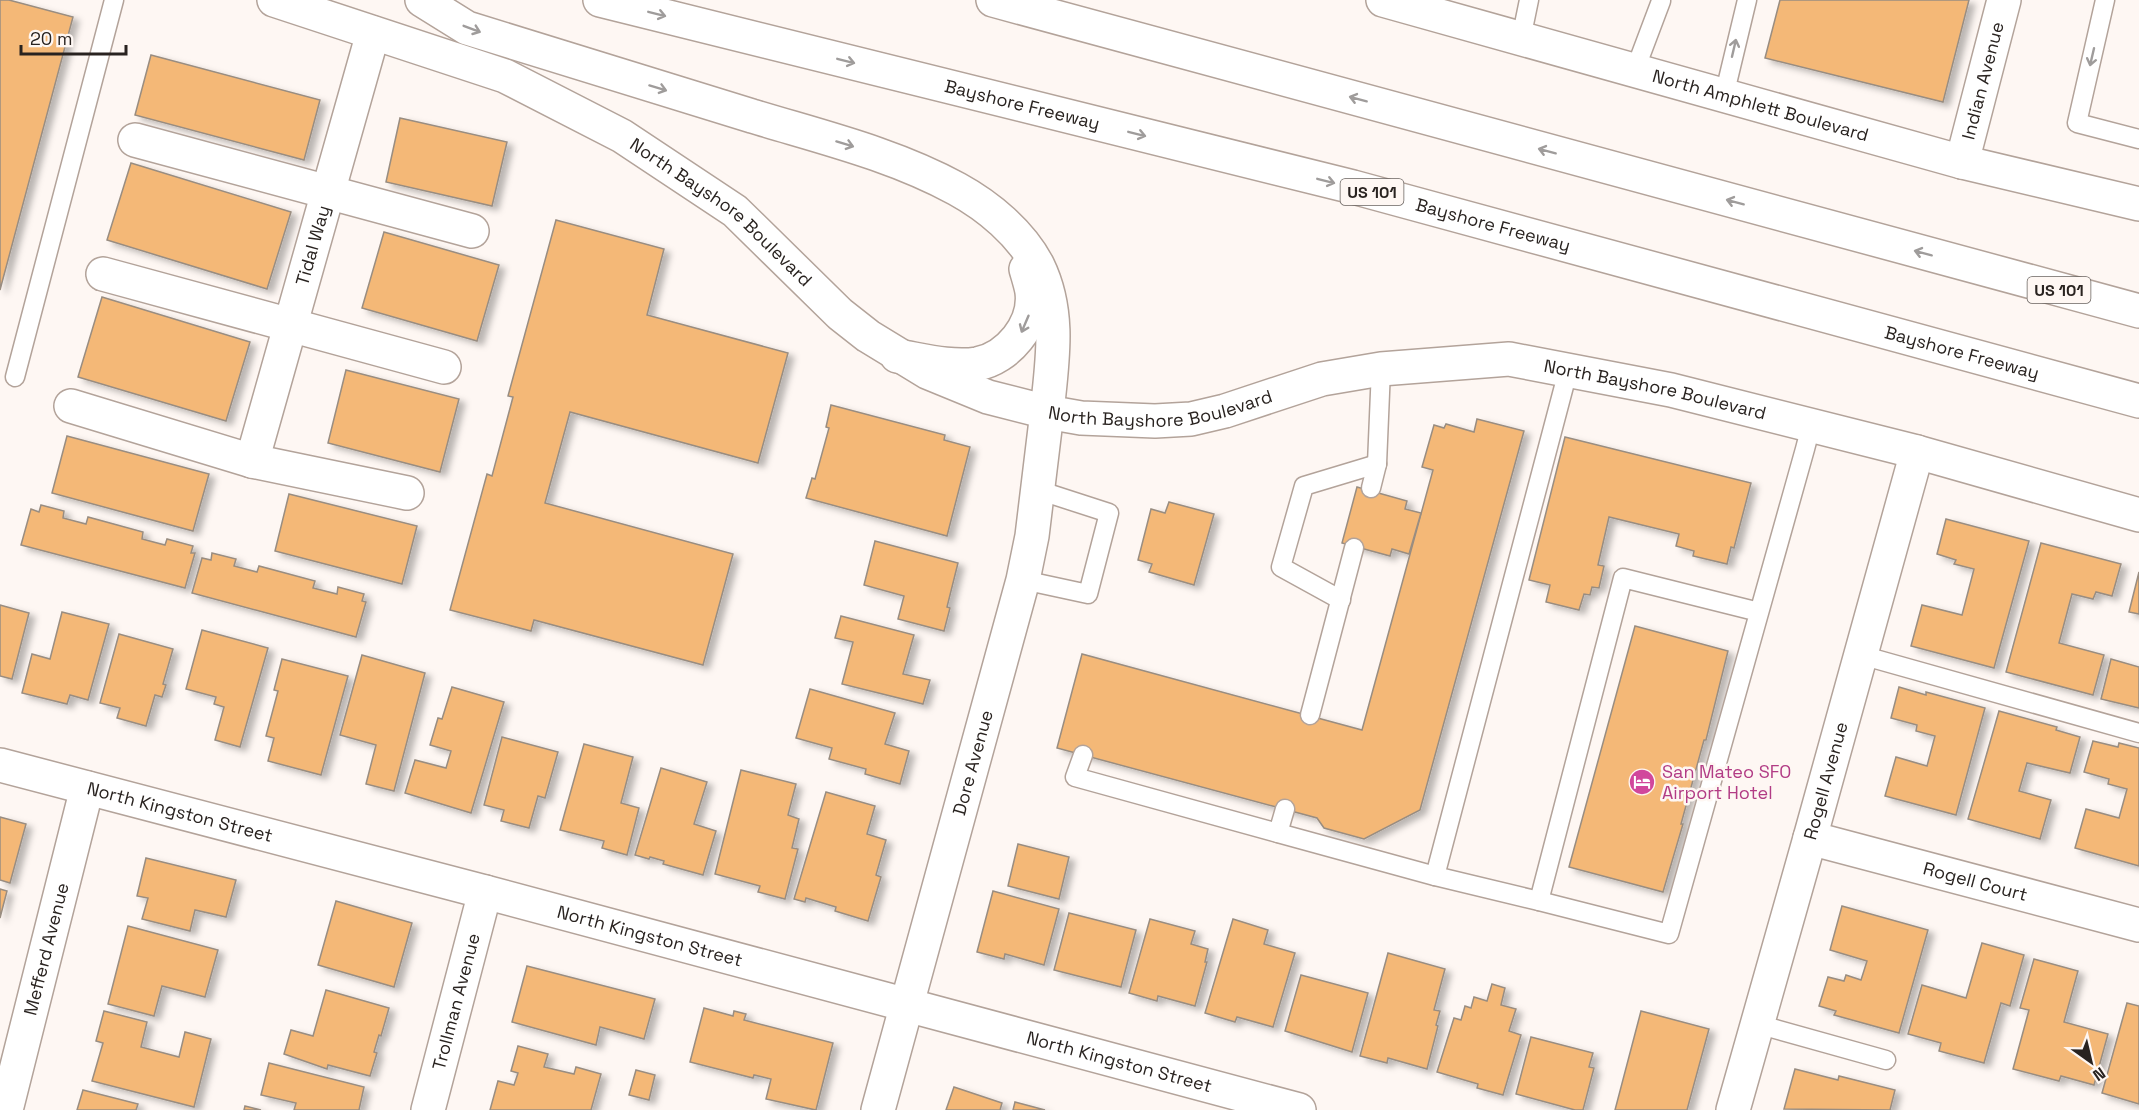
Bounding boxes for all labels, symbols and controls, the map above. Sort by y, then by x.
one-way arrow [647,9,666,21]
scale bar [21,18,126,56]
street label: Indian Avenue [1956,19,2009,142]
one-way arrow [462,24,481,35]
text: 20 m [30,27,73,50]
one-way arrow [1729,38,1741,57]
one-way arrow [2086,47,2097,66]
one-way arrow [836,56,855,68]
street label: North Amphlett Boulevard [1650,64,1871,146]
street label: Bayshore Freeway [942,74,1102,135]
one-way arrow [648,83,667,94]
one-way arrow [1349,93,1368,105]
one-way arrow [1127,128,1146,140]
street label: North Bayshore Boulevard [626,133,817,291]
one-way arrow [835,139,854,150]
one-way arrow [1537,145,1556,156]
one-way arrow [1317,175,1336,187]
road number: US 101 [1340,179,1404,205]
street label: Bayshore Freeway [1413,193,1573,257]
one-way arrow [1726,196,1745,207]
street label: Tidal Way [290,203,335,288]
one-way arrow [1914,247,1933,259]
road number: US 101 [2028,277,2090,303]
one-way arrow [1019,314,1030,333]
street label: Bayshore Freeway [1882,320,2042,384]
street label: North Bayshore Boulevard [1542,354,1769,425]
street label: North Bayshore Boulevard [1047,384,1275,432]
street label: Dore Avenue [947,707,998,818]
street label: Rogell Avenue [1798,719,1853,842]
place label: San Mateo SFO Airport Hotel [1662,760,1791,804]
hotel icon: San Mateo SFO Airport Hotel [1627,767,1657,797]
street label: North Kingston Street [85,776,275,847]
street label: Rogell Court [1921,856,2030,906]
street label: Mefferd Avenue [18,880,74,1018]
street label: North Kingston Street [555,900,745,971]
street label: Trollman Avenue [427,931,485,1072]
street label: North Kingston Street [1024,1026,1215,1097]
north arrow [2061,1032,2121,1092]
text: N [2089,1062,2109,1086]

